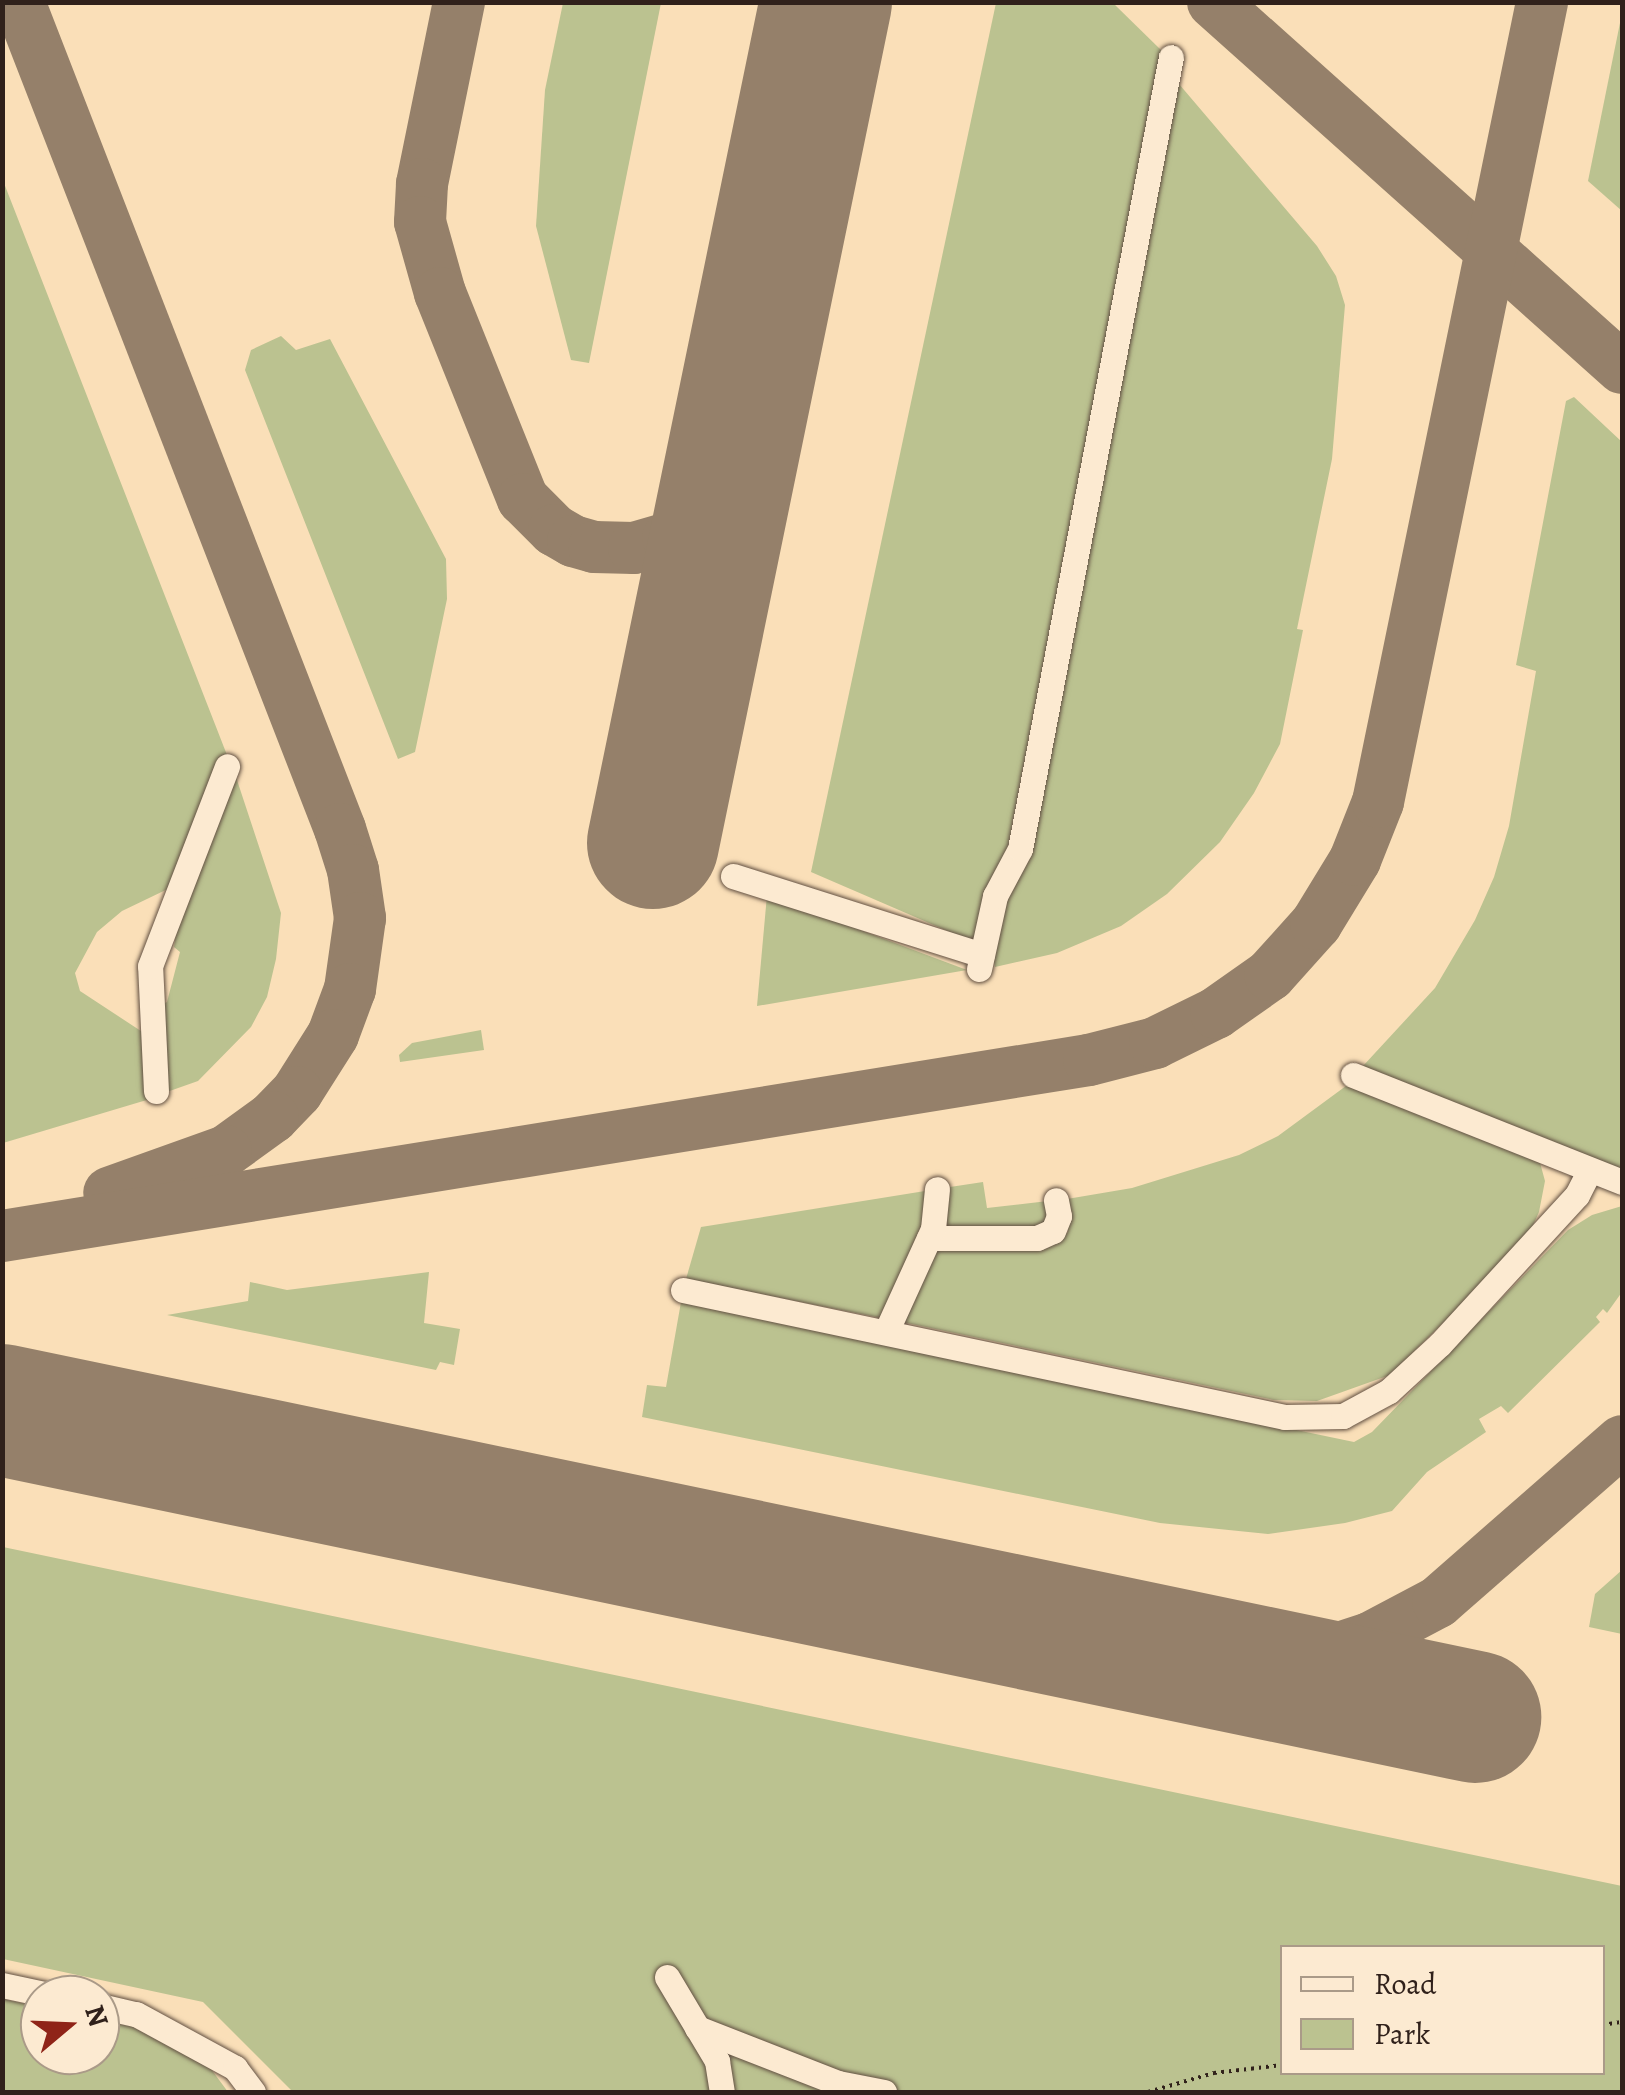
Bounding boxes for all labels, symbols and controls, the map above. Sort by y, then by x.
legend [1280,1945,1605,2075]
text: Road [1374,1964,1436,2004]
north arrow [20,1975,120,2075]
text: N [75,2000,118,2032]
text: Park [1374,2014,1430,2054]

